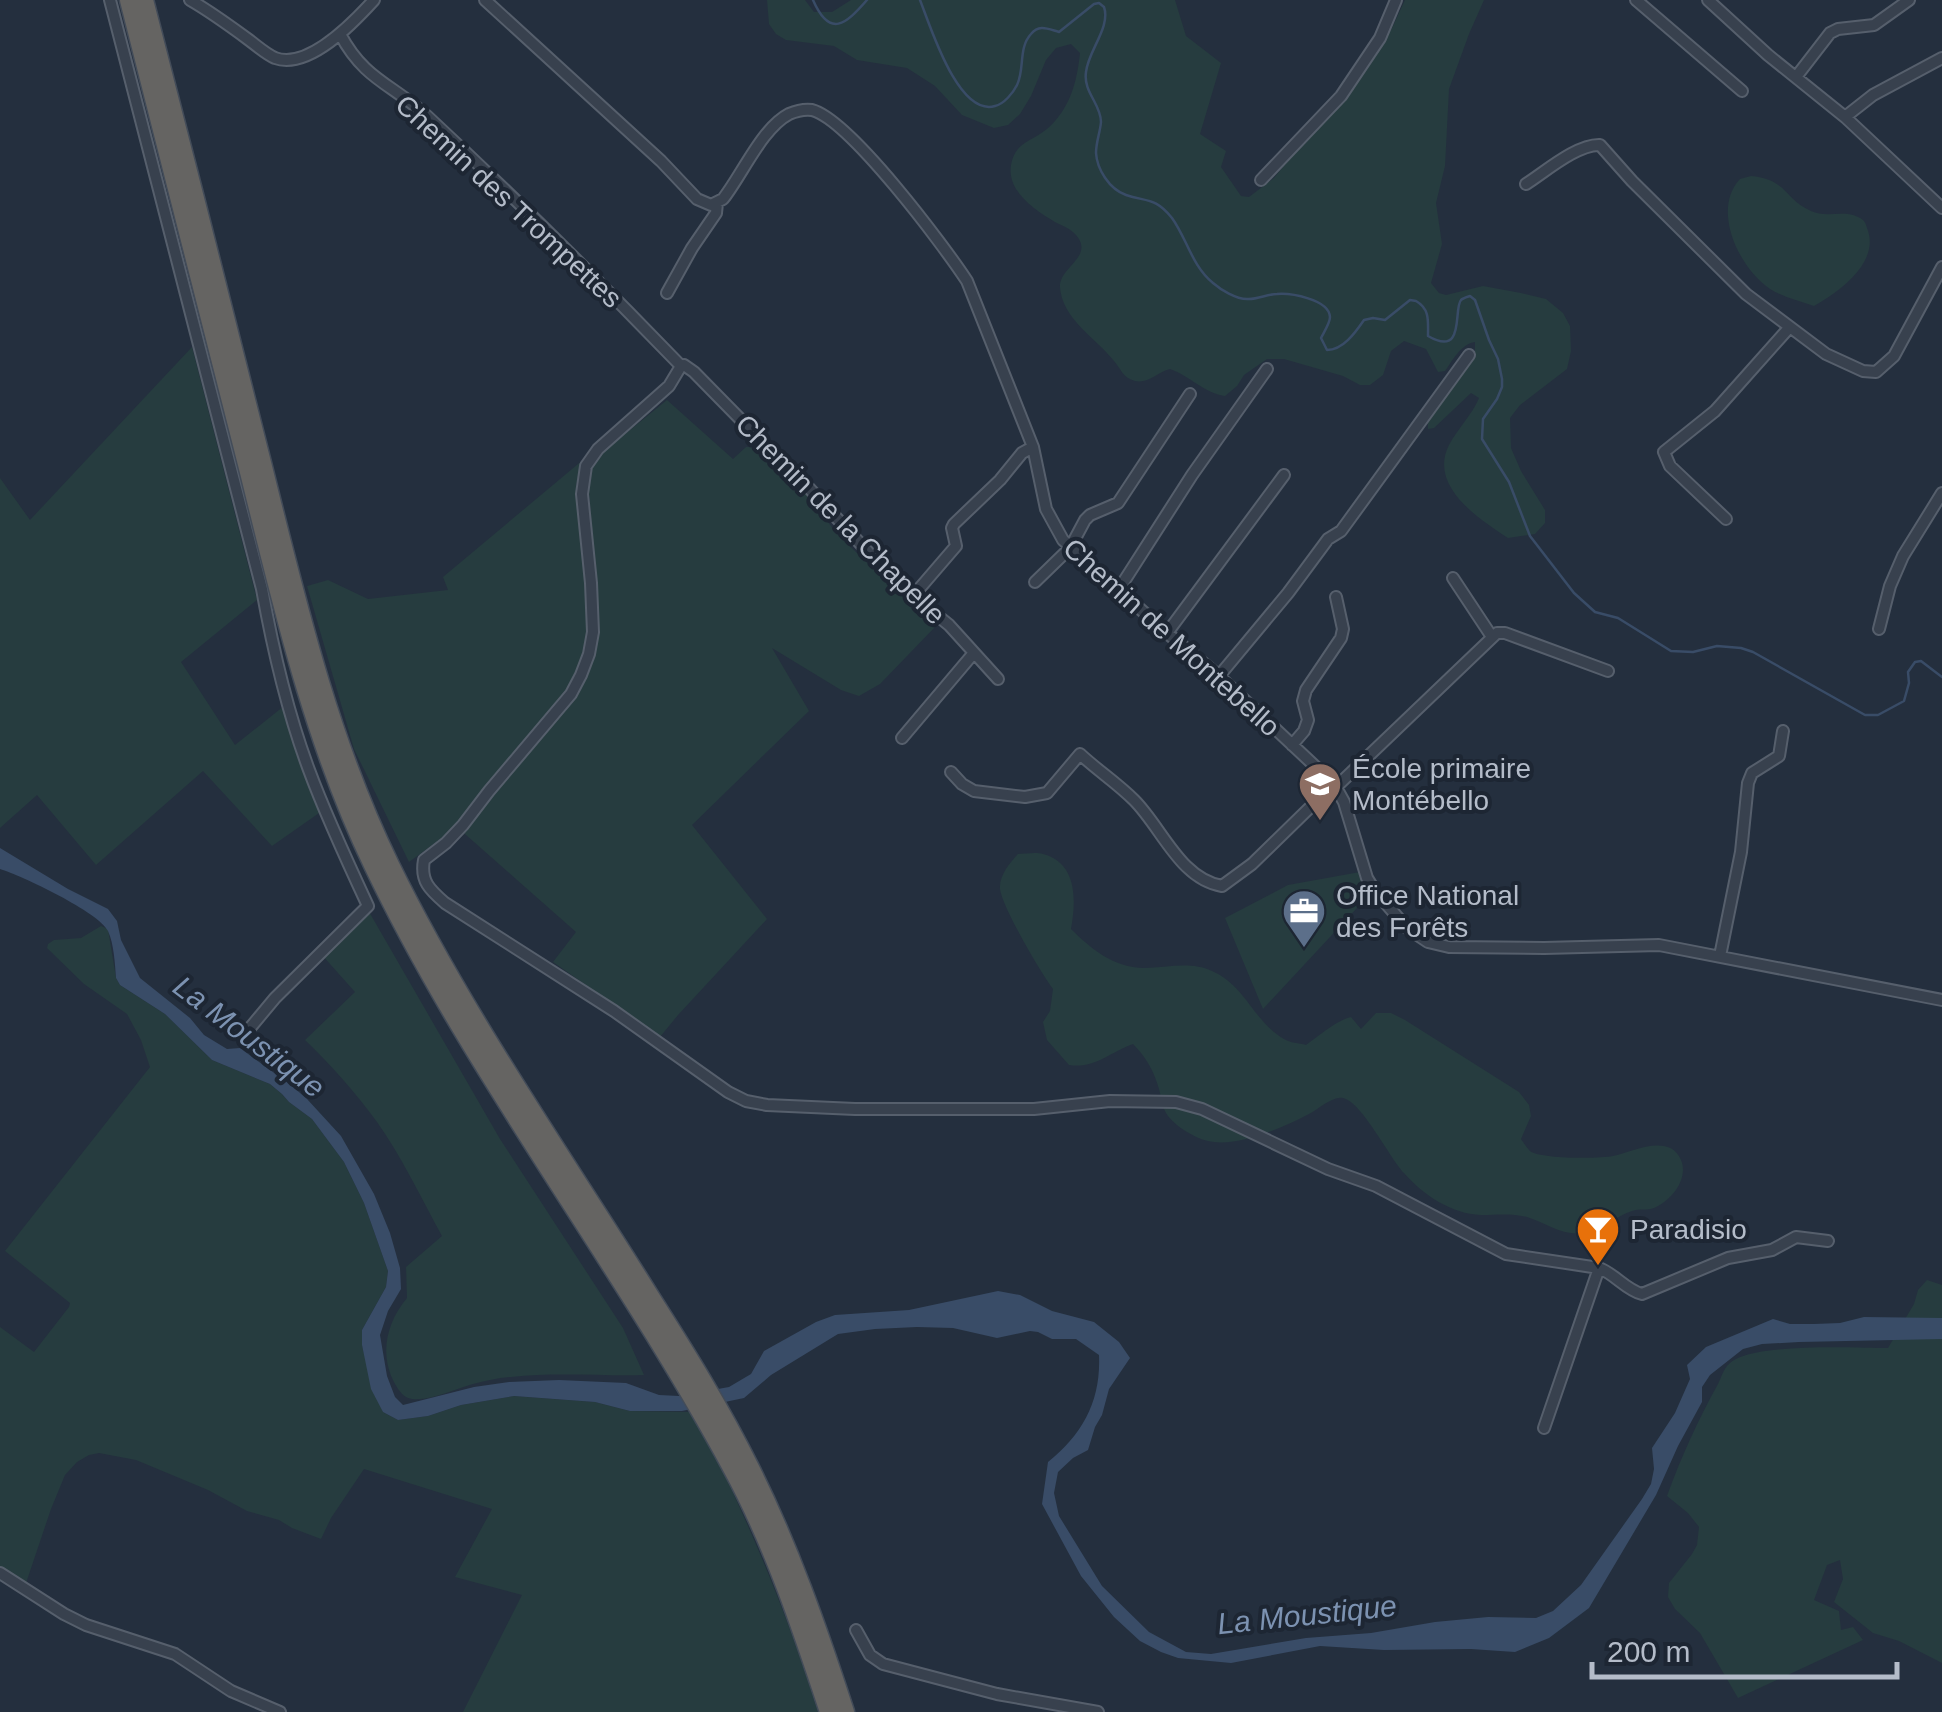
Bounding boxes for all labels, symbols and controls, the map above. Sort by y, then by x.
street label: Chemin des Trompettes [389,89,628,314]
street label: Chemin de la Chapelle [730,408,952,630]
street label: Chemin de Montebello [1057,532,1286,743]
place label: École primaire Montébello [1352,753,1531,816]
school or university icon: École primaire Montébello [1297,761,1343,822]
place label: Office National des Forêts [1336,880,1519,943]
office icon: Office National des Forêts [1281,888,1327,949]
water label: La Moustique [167,969,331,1104]
bar icon: Paradisio [1575,1206,1621,1267]
place label: Paradisio [1630,1214,1747,1245]
water label: La Moustique [1216,1589,1398,1640]
scale bar [1592,1617,1897,1679]
text: 200 m [1607,1635,1690,1668]

